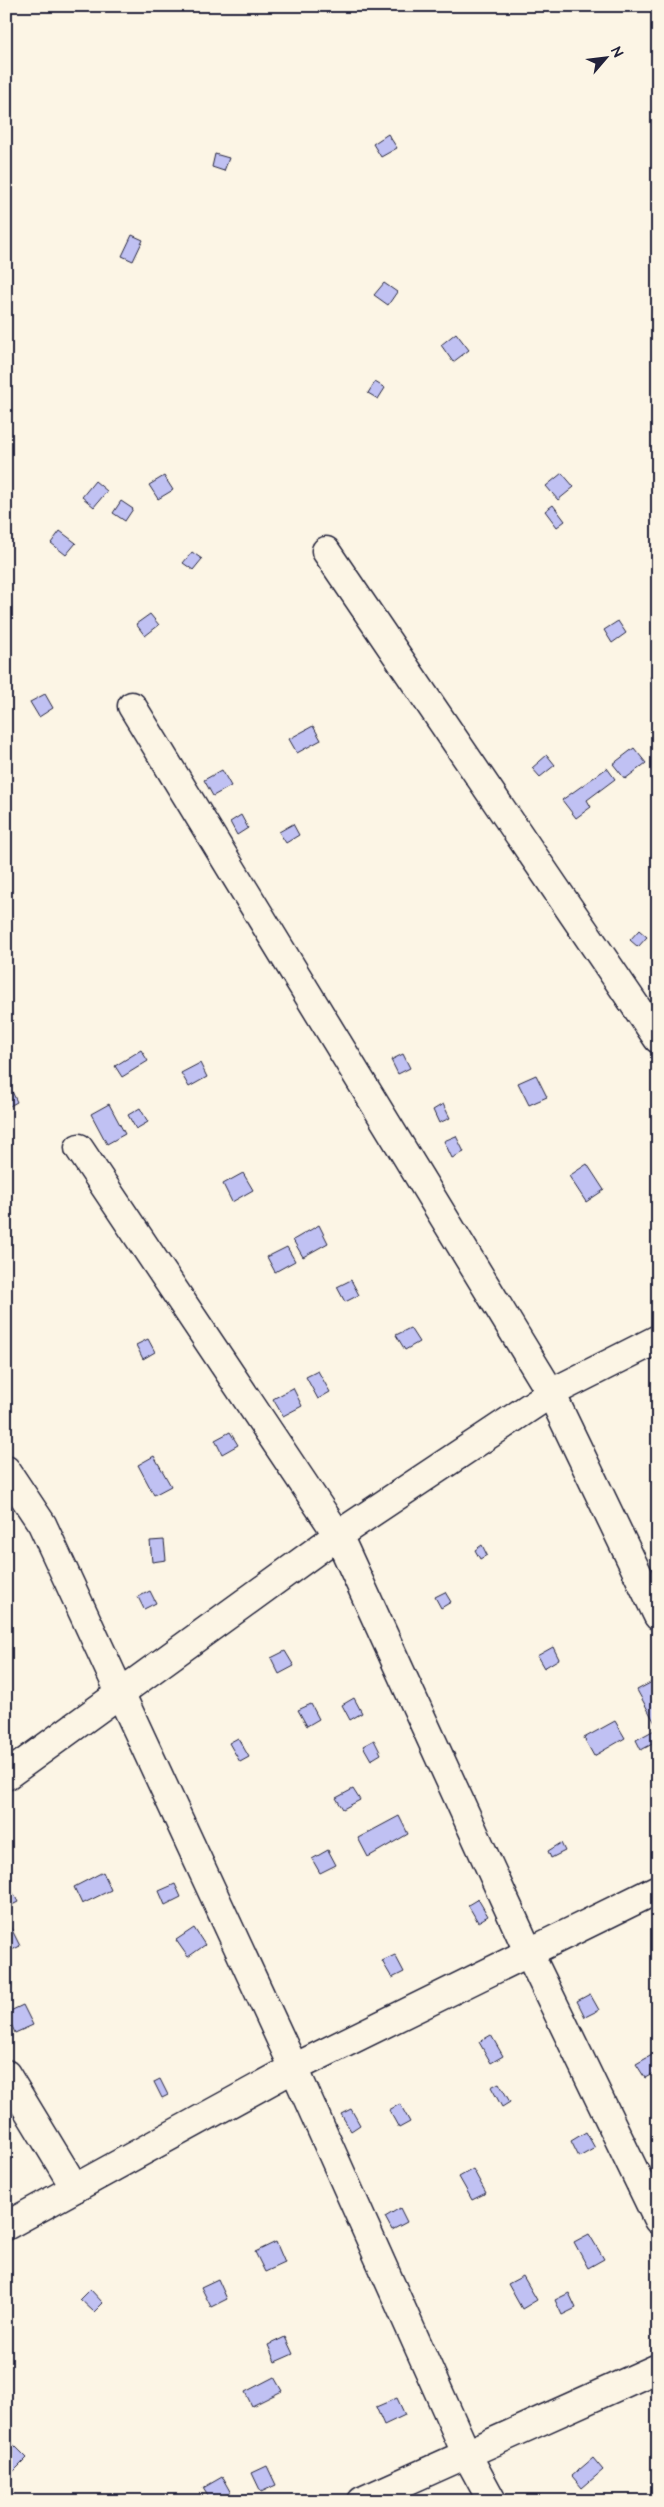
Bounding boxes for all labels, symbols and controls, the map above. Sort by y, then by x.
north arrow [582,32,632,82]
text: N [606,44,628,61]

